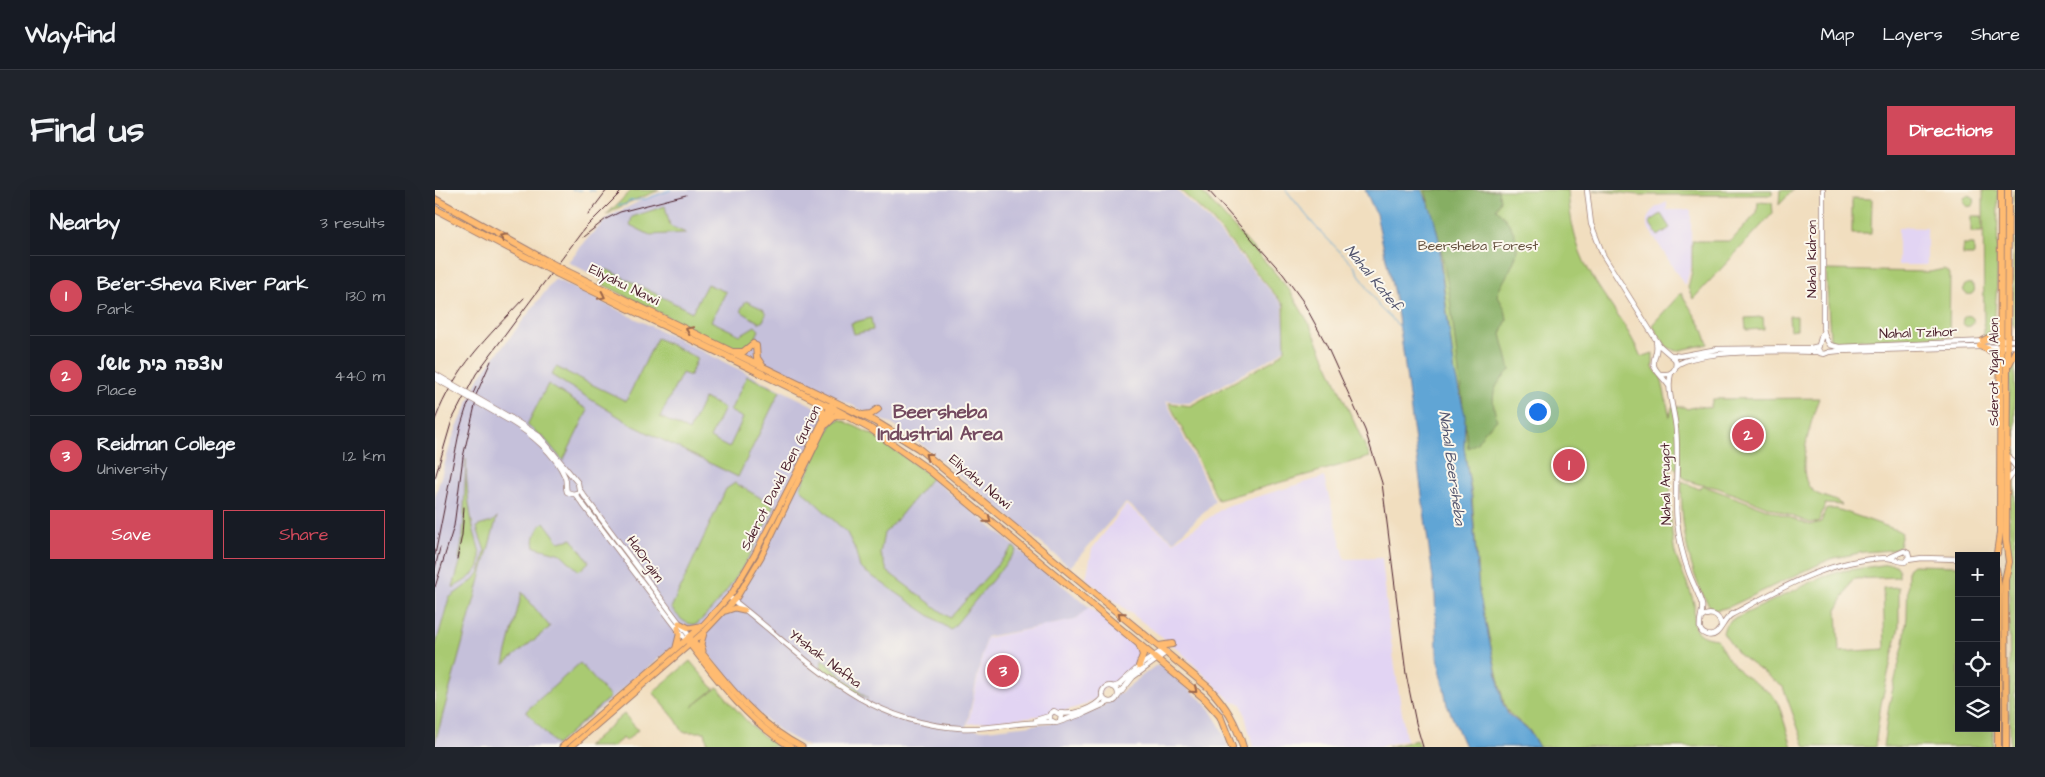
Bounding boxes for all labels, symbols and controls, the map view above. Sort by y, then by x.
text: Wayfind [25,18,115,52]
text: Map [1820,22,1854,47]
text: Layers [1882,22,1943,47]
text: Share [1971,22,2020,47]
text: Find us [30,106,144,155]
button: Directions [1887,106,2015,155]
text: Nearby [50,208,120,237]
text: 3 results [320,212,385,234]
street label: Nahal Kidron [1802,220,1822,298]
one-way arrow [499,233,508,243]
park label: Beersheba Forest [1418,236,1539,256]
water label: Nahal Katef [1340,240,1408,317]
street label: Eliyahu Nawi [585,259,663,311]
text: Be'er-Sheva River Park [97,271,308,298]
text: 1 [65,285,67,307]
text: 130 m [346,285,385,307]
one-way arrow [597,290,606,300]
text: Park [97,298,134,320]
street label: Sderot Yigal Alon [1984,318,2004,426]
street label: Nahal Tzihor [1879,322,1958,344]
one-way arrow [685,326,694,336]
text: מצפה בית אשל [97,351,223,378]
text: 2 [61,365,71,387]
text: 440 m [334,365,385,387]
text: Place [97,379,137,401]
district label: Beersheba Industrial Area [877,399,1003,448]
your location [1525,399,1551,425]
street label: Sderot David Ben Gurion [736,402,826,554]
water label: Nahal Beersheba [1434,410,1471,528]
pin: 2 [1732,416,1764,454]
text: Reidman College [97,431,235,458]
street label: Nahal Arugot [1655,442,1677,525]
text: 3 [62,445,70,467]
text: 1.2 km [343,445,385,467]
pin: 1 [1553,446,1585,484]
street label: Eliyahu Nawi [944,450,1016,514]
one-way arrow [925,453,934,461]
text: University [97,458,168,480]
button: Save [50,510,213,559]
button: Share [223,510,385,559]
one-way arrow [982,515,991,523]
street label: HaOrgim [621,532,669,586]
map controls [1955,552,2000,732]
button: + [1955,552,2000,597]
button: − [1955,597,2000,642]
one-way arrow [1117,612,1126,621]
street label: Ytshak Nafha [784,625,866,693]
button: locate [1955,642,2000,687]
pin: 3 [987,652,1019,690]
one-way arrow [1189,684,1198,693]
button: layers [1955,687,2000,732]

